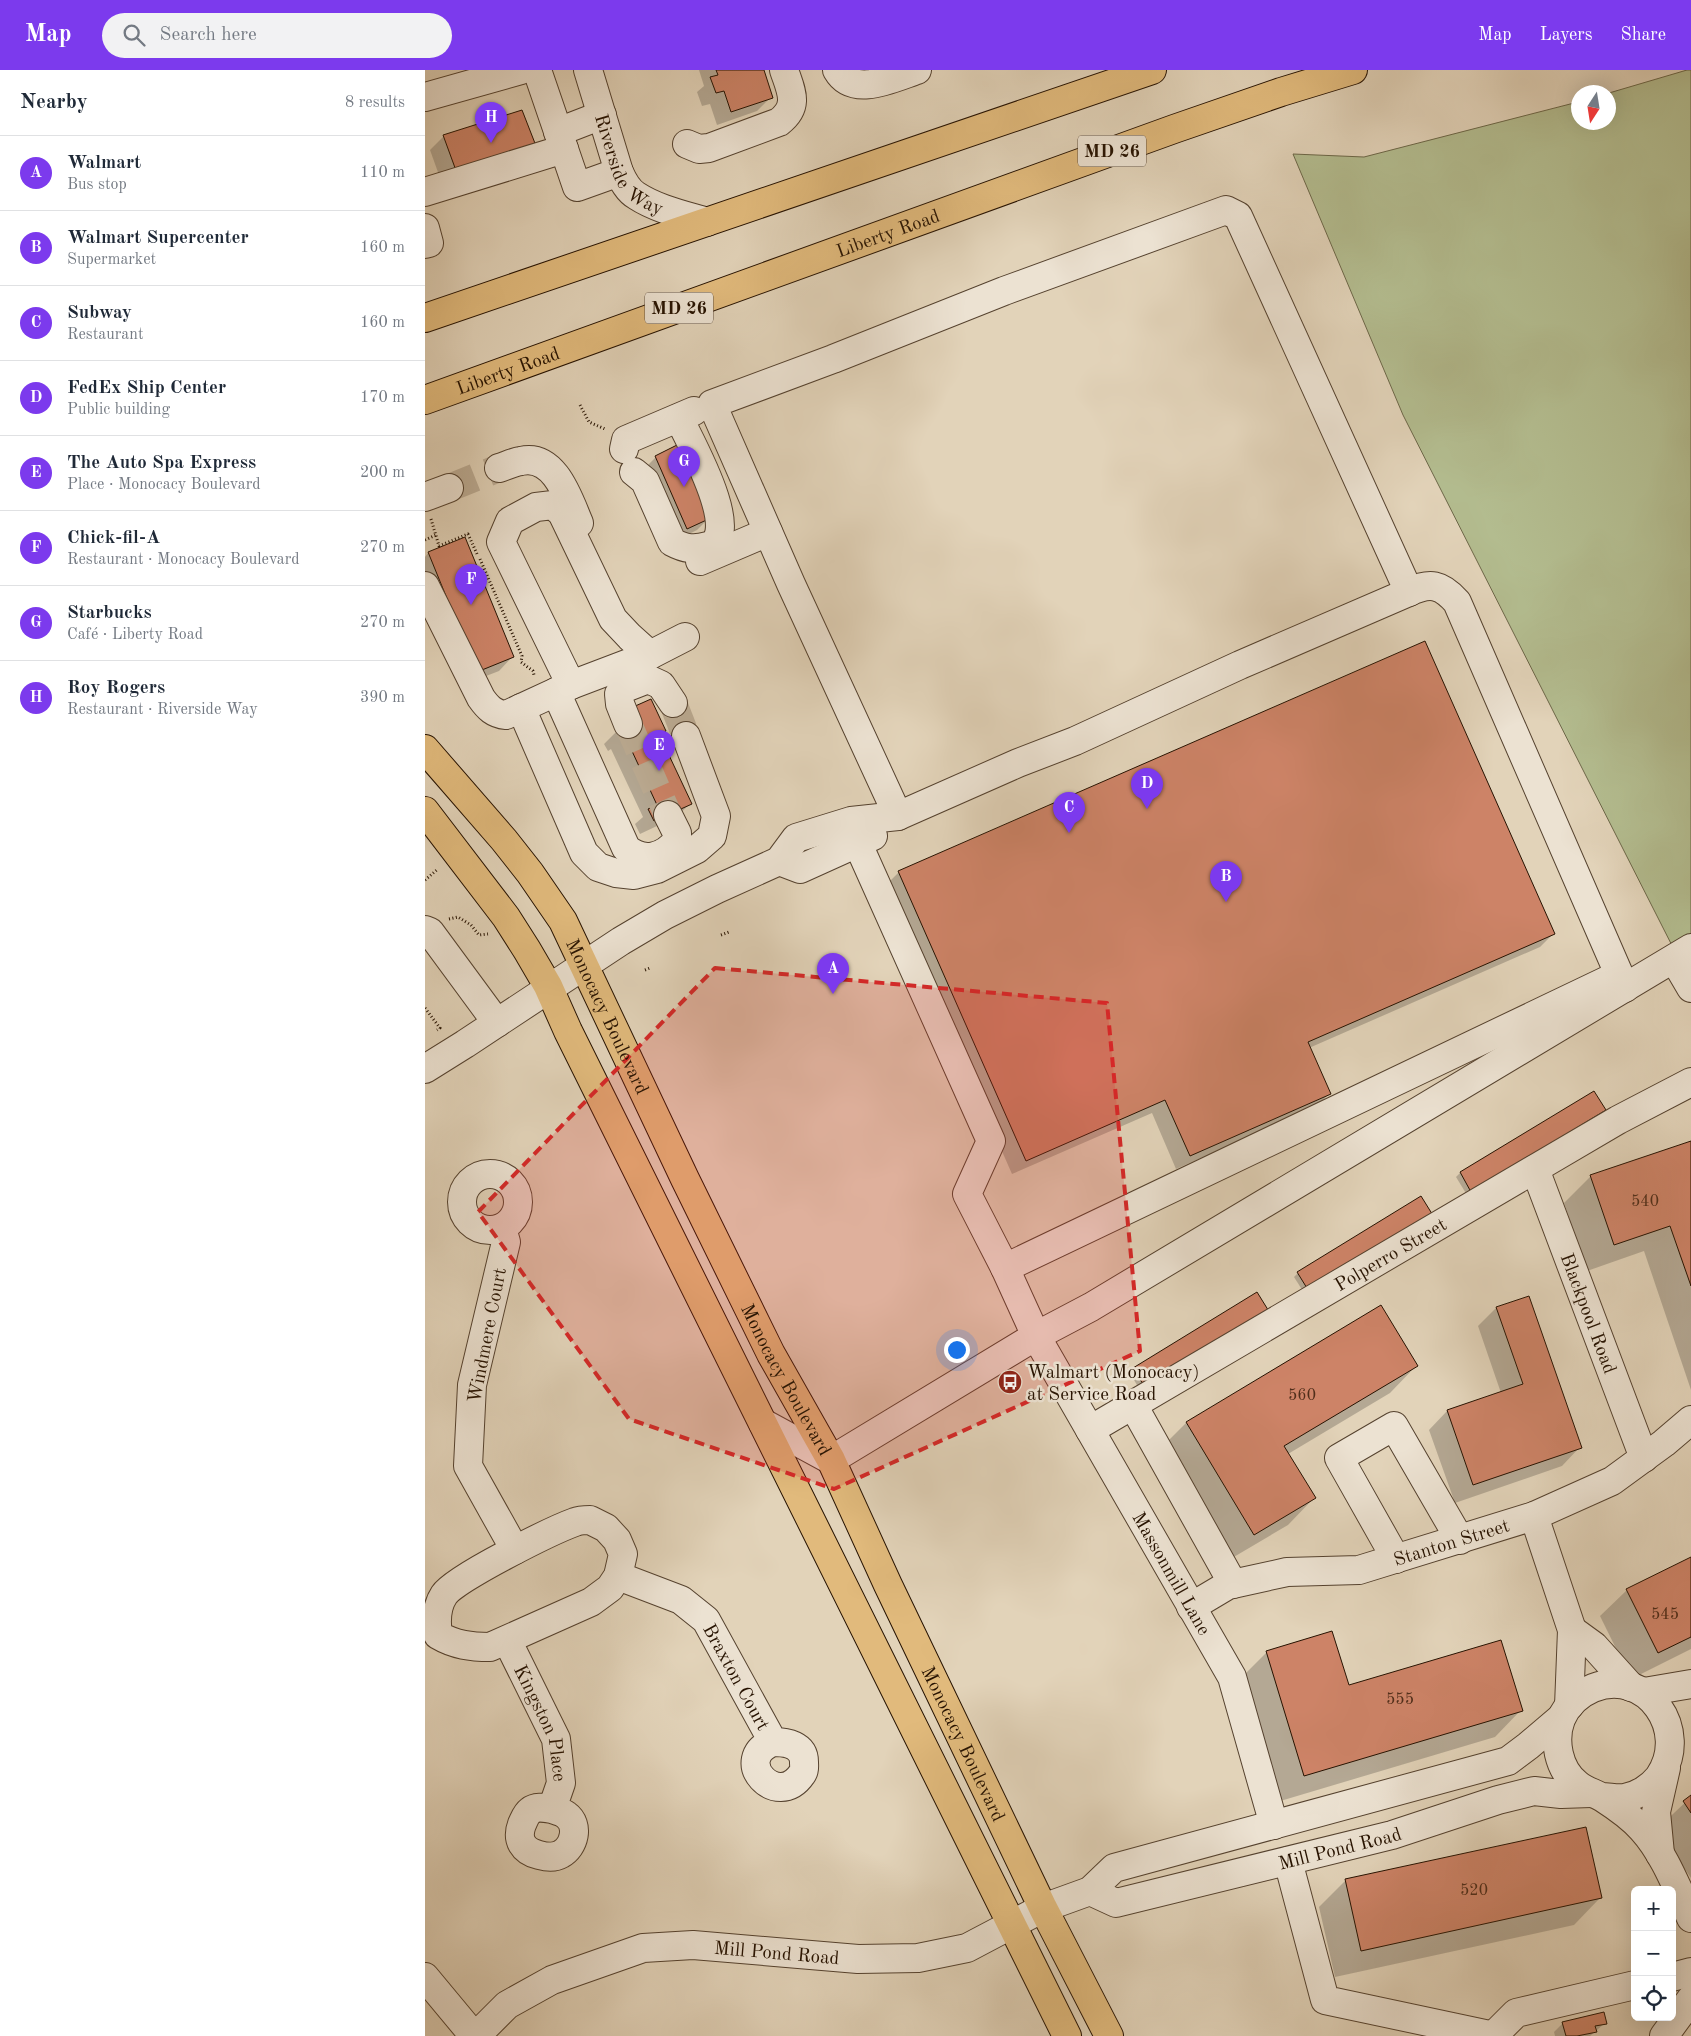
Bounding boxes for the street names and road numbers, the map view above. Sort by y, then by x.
street label: Riverside Way [590,112,665,220]
road number: MD 26 [1078,136,1146,166]
street label: Liberty Road [834,208,943,262]
road number: MD 26 [645,292,713,324]
street label: Liberty Road [454,345,563,400]
street label: Monocacy Boulevard [561,936,651,1098]
street label: Polperro Street [1332,1216,1450,1296]
street label: Blackpool Road [1556,1251,1618,1377]
street label: Windmere Court [466,1266,511,1405]
street label: Monocacy Boulevard [736,1302,834,1460]
street label: Massonmill Lane [1127,1510,1213,1639]
street label: Stanton Street [1392,1517,1512,1571]
street label: Braxton Court [698,1621,772,1734]
street label: Kingston Place [509,1663,568,1783]
street label: Monocacy Boulevard [916,1664,1007,1825]
street label: Mill Pond Road [1277,1825,1404,1875]
street label: Mill Pond Road [713,1940,840,1969]

